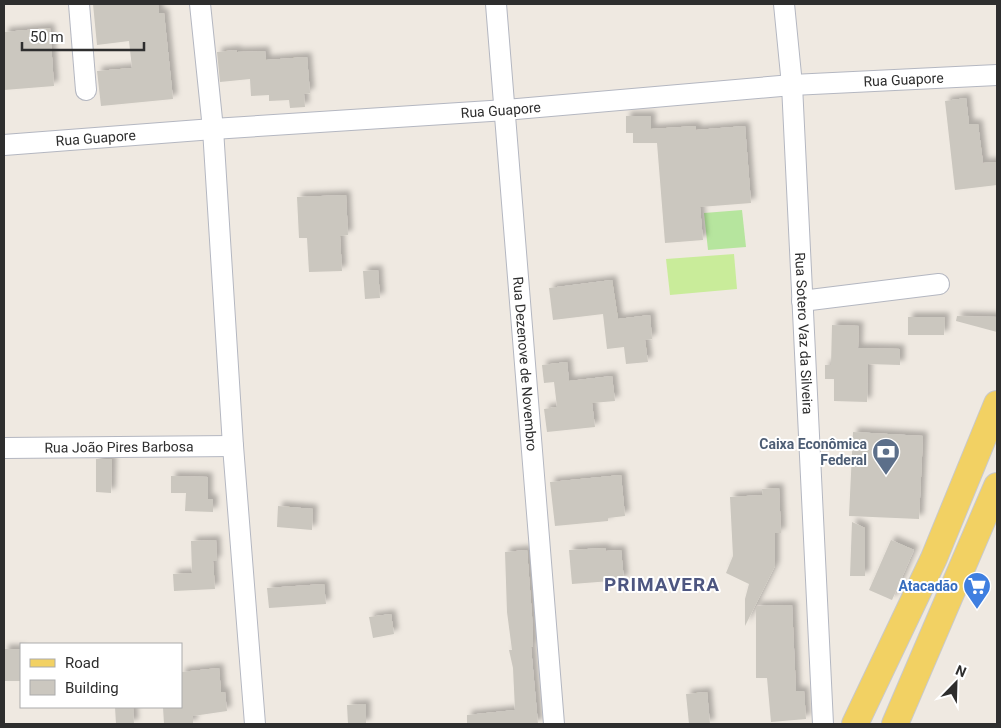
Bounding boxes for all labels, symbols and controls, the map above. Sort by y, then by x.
scale bar [22,20,145,52]
text: 50 m [30,28,64,46]
street label: Rua Guapore [863,70,944,90]
street label: Rua Guapore [460,99,541,121]
street label: Rua Guapore [55,127,136,149]
street label: Rua Sotero Vaz da Silveira [792,252,816,415]
street label: Rua Dezenove de Novembro [510,276,540,452]
place label: Caixa Econômica Federal [759,436,868,468]
bank icon: Caixa Econômica Federal [871,437,901,476]
street label: Rua João Pires Barbosa [44,438,194,456]
supermarket icon: Atacadão [962,571,992,610]
district label: PRIMAVERA [604,573,720,596]
place label: Atacadão [898,578,958,594]
legend [20,643,182,708]
text: Road [65,654,99,672]
north arrow [931,658,981,708]
text: N [953,662,969,680]
text: Building [65,679,119,697]

